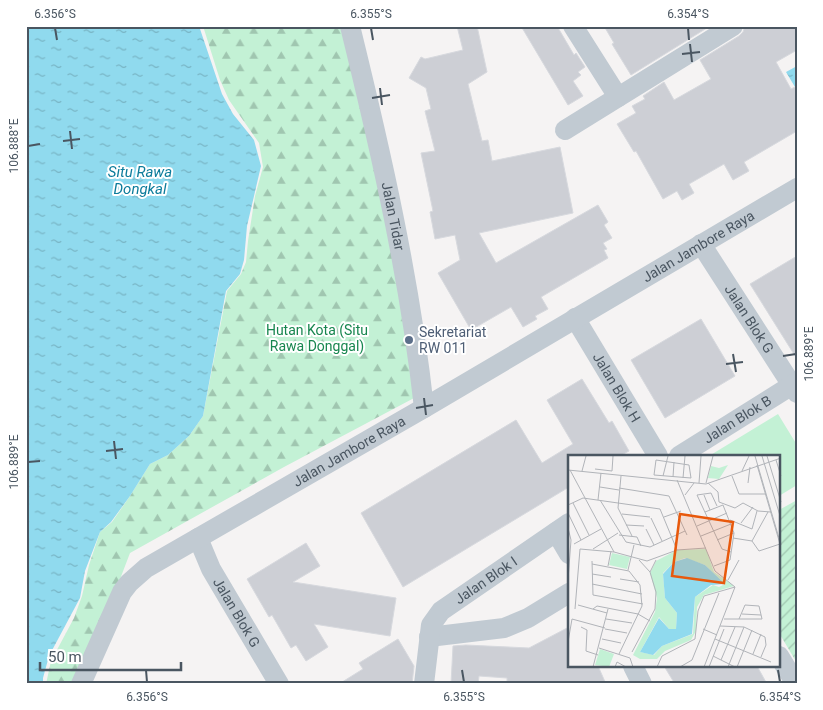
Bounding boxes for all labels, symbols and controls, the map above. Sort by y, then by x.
text: 6.356°S [34,7,76,21]
text: 6.355°S [350,7,392,21]
text: 6.354°S [667,7,709,21]
text: 106.888°E [7,118,21,173]
water label: Situ Rawa Dongkal [108,163,172,198]
street label: Jalan Tidar [379,180,408,252]
street label: Jalan Jambore Raya [640,207,757,285]
street label: Jalan Blok G [721,282,777,356]
park label: Hutan Kota (Situ Rawa Donggal) [266,322,368,355]
place label: Sekretariat RW 011 [419,324,487,356]
text: 106.889°E [802,326,816,381]
marker: Sekretariat RW 011 [403,334,415,346]
street label: Jalan Blok H [590,350,644,425]
street label: Jalan Blok B [701,392,774,447]
street label: Jalan Jambore Raya [290,413,408,490]
text: 106.889°E [7,434,21,489]
inset map [568,455,780,668]
street label: Jalan Blok I [452,553,520,607]
street label: Jalan Blok G [210,575,263,650]
scale bar [40,640,181,672]
text: 50 m [48,648,82,666]
text: 6.356°S [126,690,168,704]
text: 6.355°S [443,690,485,704]
text: 6.354°S [759,690,801,704]

